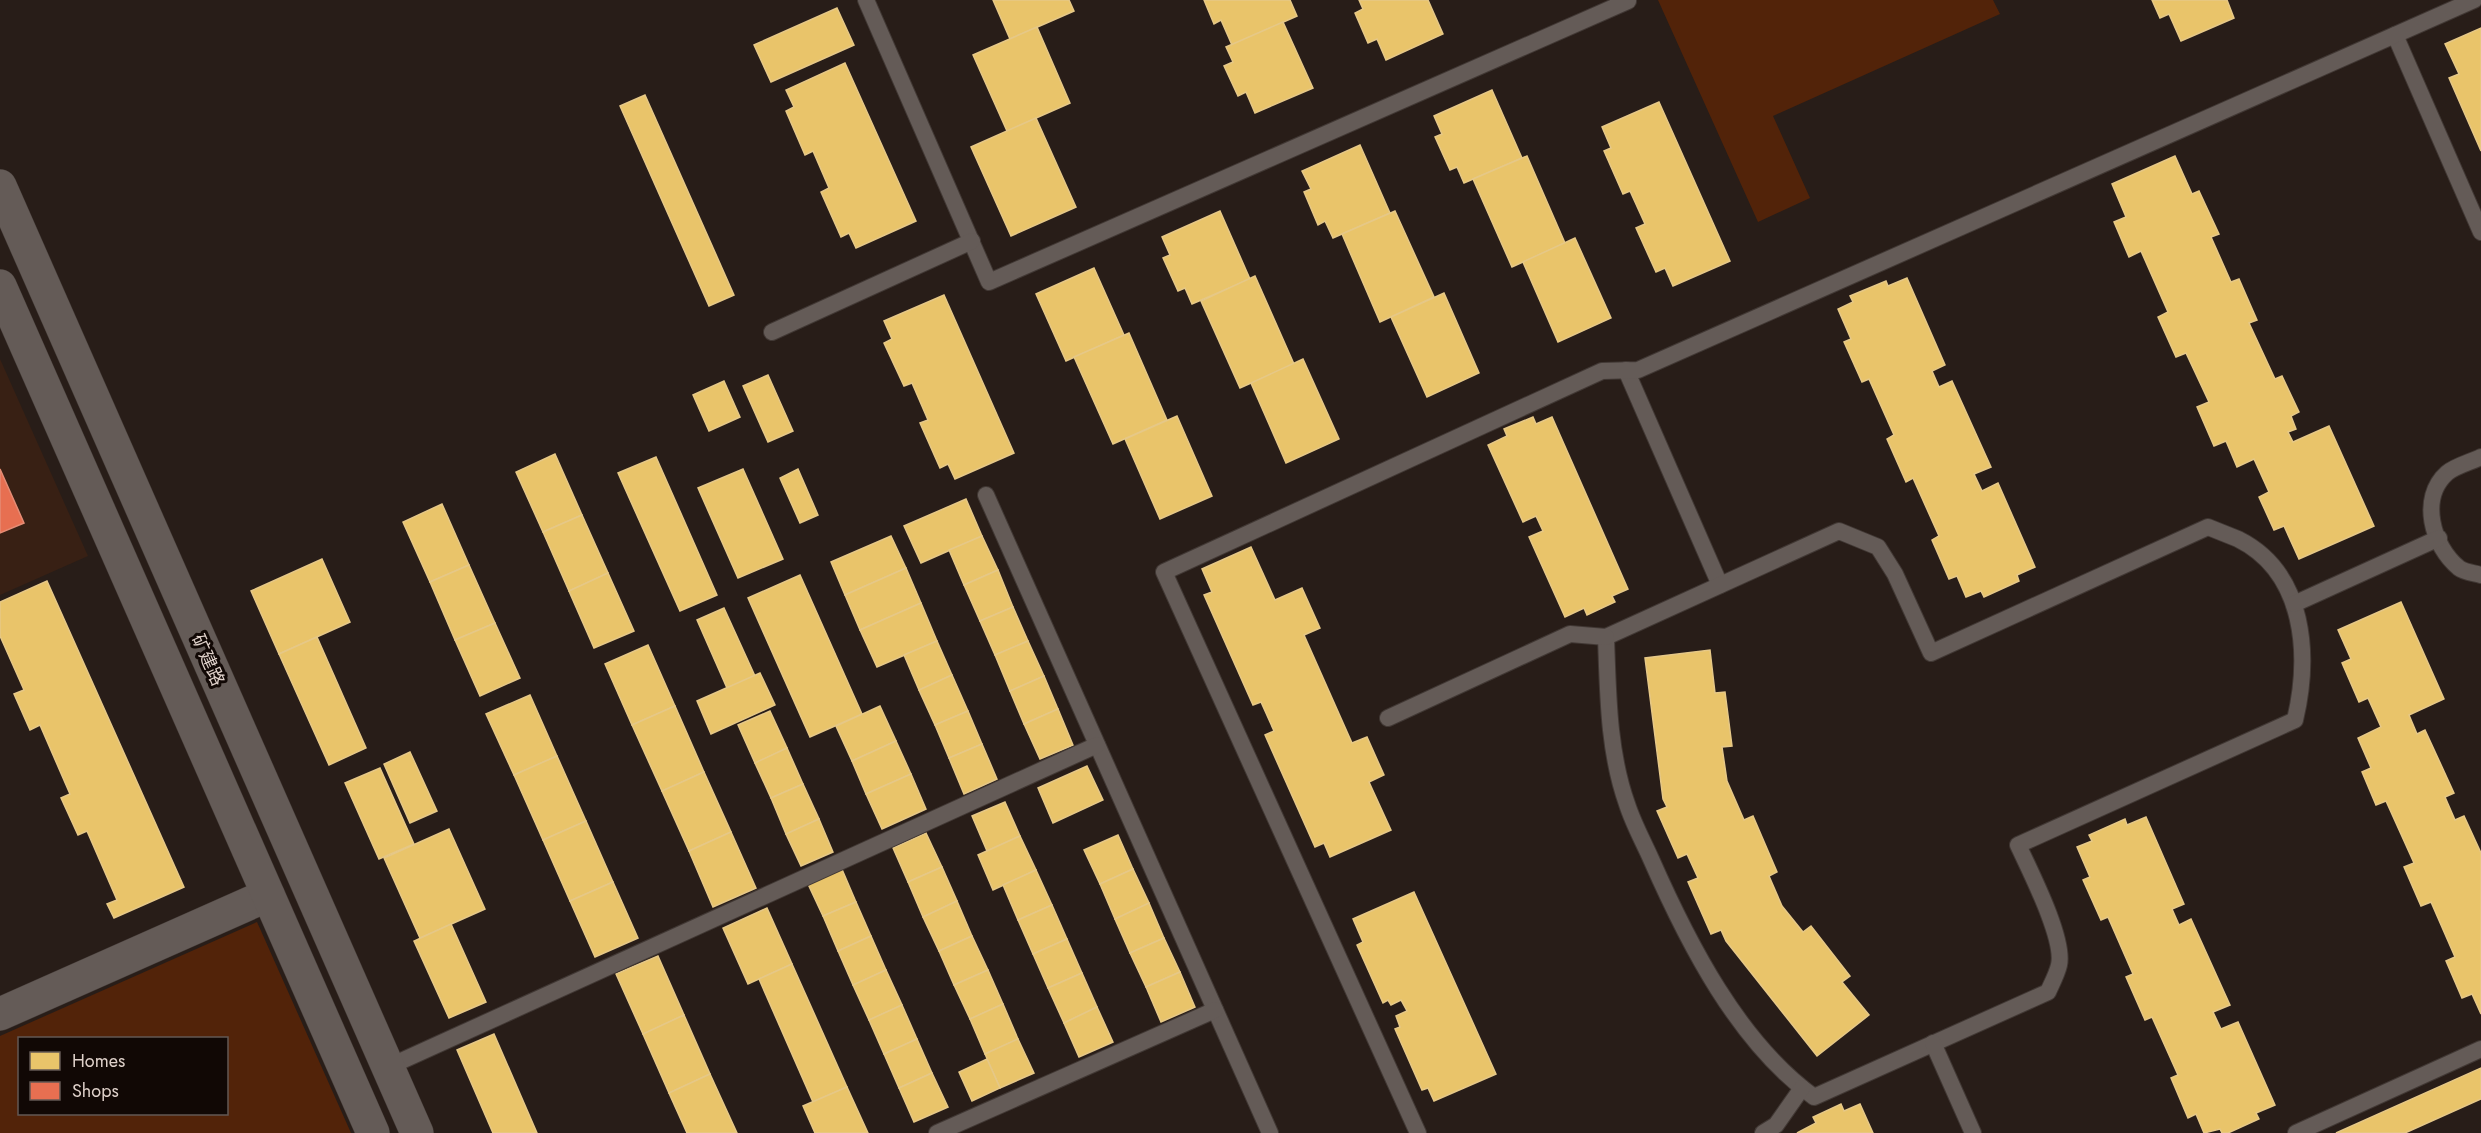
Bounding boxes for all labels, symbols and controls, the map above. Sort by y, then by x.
street label: 矿建路 [185,630,231,690]
legend [18,1037,228,1115]
text: Homes [72,1048,125,1074]
text: Shops [72,1078,119,1104]

